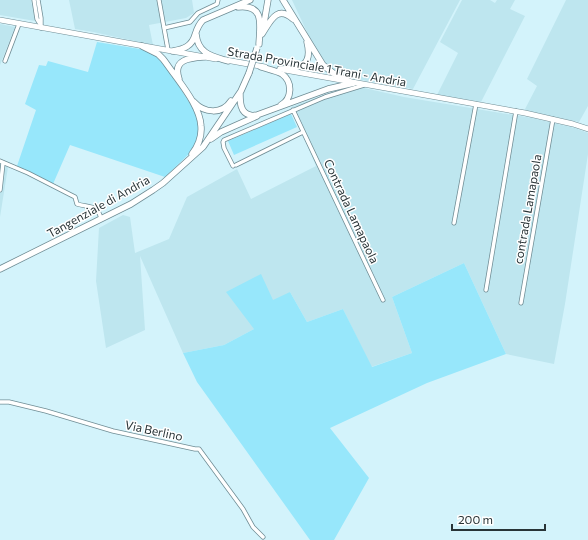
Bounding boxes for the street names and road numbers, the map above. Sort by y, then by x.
street label: Strada Provinciale 1 Trani - Andria [226,43,408,89]
street label: contrada Lamapaola [510,153,544,265]
street label: Contrada Lamapaola [322,157,382,265]
street label: Tangenziale di Andria [44,172,152,240]
street label: Via Berlino [124,417,184,443]

